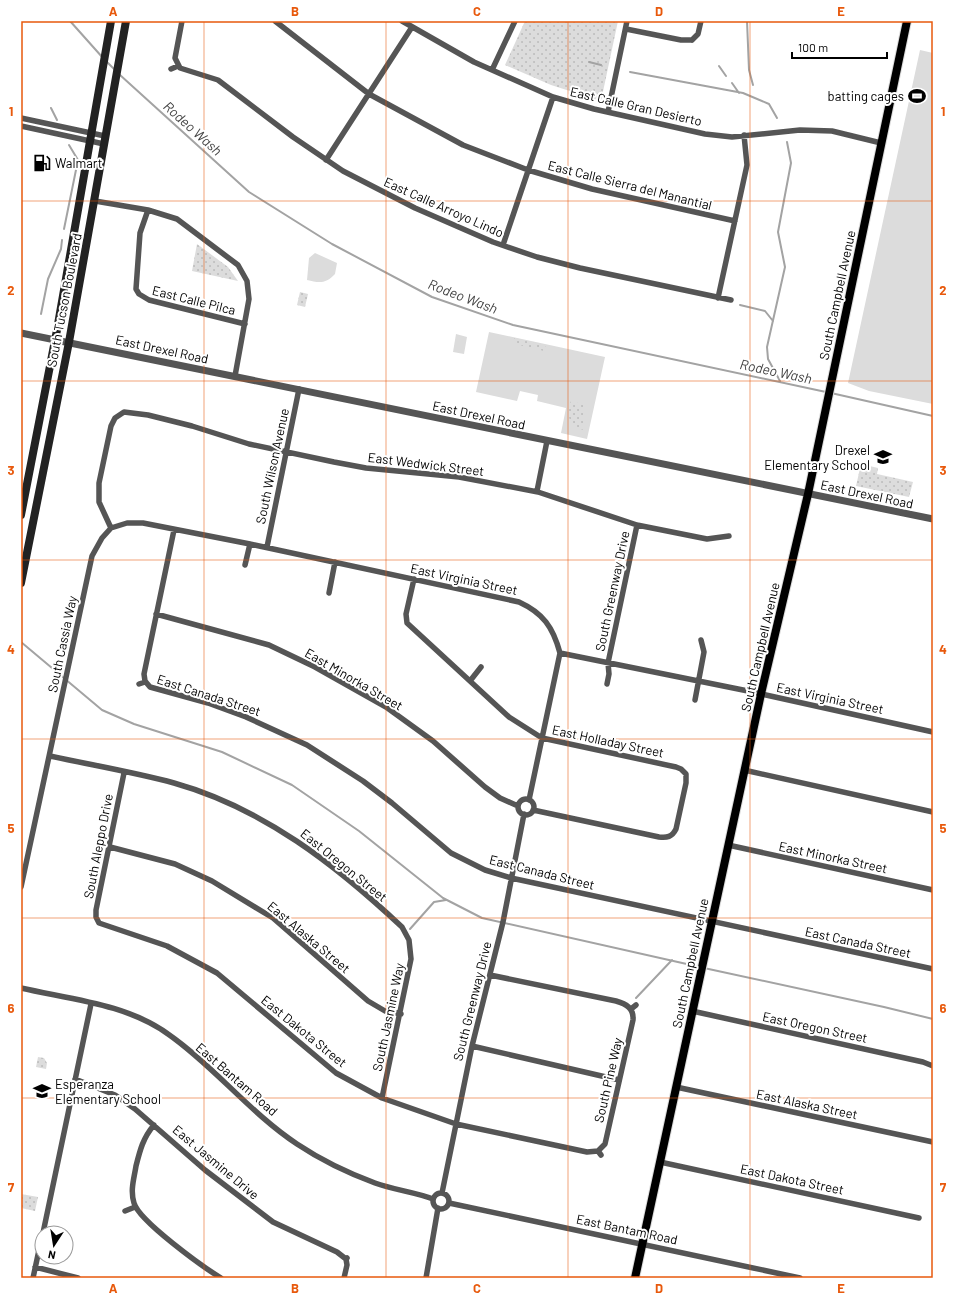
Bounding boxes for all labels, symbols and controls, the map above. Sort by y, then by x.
text: A [109,3,118,19]
text: B [291,3,299,19]
text: C [473,3,481,19]
text: D [655,3,663,19]
text: E [837,3,845,19]
scale bar [792,34,887,60]
text: 100 m [798,40,828,54]
street label: East Calle Gran Desierto [569,83,703,129]
sports icon: batting cages [907,86,927,106]
place label: batting cages [828,88,904,104]
water label: Rodeo Wash [160,97,226,159]
text: 1 [9,103,13,119]
text: 1 [941,103,945,119]
fuel station icon: Walmart [32,153,52,173]
place label: Walmart [55,155,102,171]
street label: East Calle Sierra del Manantial [546,157,714,213]
street label: East Calle Arroyo Lindo [382,173,506,241]
street label: South Campbell Avenue [815,229,859,361]
street label: South Tucson Boulevard [43,232,85,368]
water label: Rodeo Wash [426,275,500,317]
text: 2 [7,282,15,298]
street label: East Calle Pilca [151,282,237,318]
text: 2 [939,282,947,298]
street label: East Drexel Road [114,331,210,367]
water label: Rodeo Wash [738,355,814,387]
street label: East Drexel Road [431,397,527,433]
street label: South Wilson Avenue [252,407,292,525]
place label: Drexel Elementary School [764,442,870,473]
school or university icon: Drexel Elementary School [873,447,893,467]
street label: East Wedwick Street [367,449,485,479]
text: 3 [7,462,15,478]
text: 3 [939,462,947,478]
street label: East Drexel Road [819,476,915,512]
street label: South Greenway Drive [591,529,633,653]
street label: East Virginia Street [409,560,519,598]
street label: South Campbell Avenue [737,581,783,713]
street label: South Cassia Way [44,594,80,694]
text: 4 [7,641,15,657]
text: 4 [939,641,947,657]
street label: East Minorka Street [302,644,406,714]
street label: East Canada Street [155,671,263,719]
street label: East Virginia Street [775,679,885,717]
street label: East Holladay Street [551,721,665,761]
street label: South Aleppo Drive [80,792,116,900]
text: 5 [7,820,15,836]
text: 5 [939,820,947,836]
street label: East Oregon Street [297,825,391,905]
street label: East Minorka Street [777,838,889,876]
street label: East Canada Street [488,851,596,893]
street label: South Campbell Avenue [668,897,712,1029]
street label: East Alaska Street [264,898,354,976]
street label: East Canada Street [804,923,912,961]
street label: South Greenway Drive [449,939,495,1062]
street label: South Jasmine Way [369,961,407,1073]
street label: East Dakota Street [258,992,350,1070]
text: 6 [8,1000,15,1016]
text: 6 [940,1000,947,1016]
street label: East Oregon Street [761,1008,869,1046]
street label: South Pine Way [590,1036,626,1124]
street label: East Bantam Road [193,1039,281,1119]
place label: Esperanza Elementary School [55,1076,161,1107]
school or university icon: Esperanza Elementary School [32,1081,52,1101]
street label: East Alaska Street [755,1085,859,1123]
street label: East Jasmine Drive [170,1121,263,1203]
street label: East Dakota Street [739,1160,845,1198]
text: 7 [8,1179,15,1195]
text: 7 [940,1179,947,1195]
street label: East Bantam Road [575,1210,679,1248]
north arrow [34,1225,74,1265]
text: N [47,1248,57,1262]
text: A [109,1280,118,1296]
text: B [291,1280,299,1296]
text: C [473,1280,481,1296]
text: D [655,1280,663,1296]
text: E [837,1280,845,1296]

